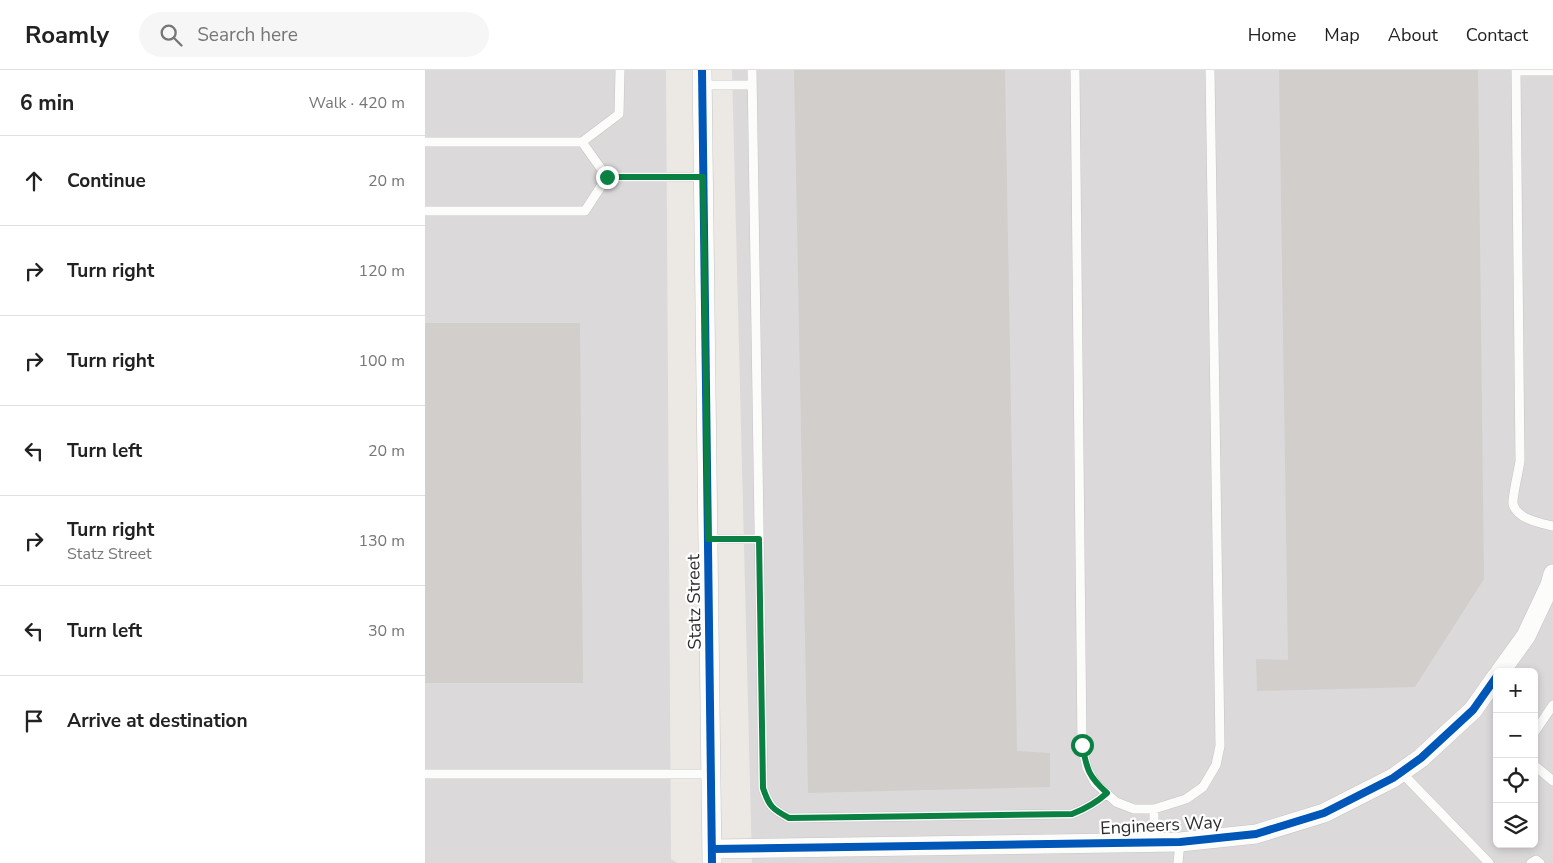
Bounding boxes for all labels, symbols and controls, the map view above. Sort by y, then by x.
search box [139,12,489,57]
text: Roamly [25,19,109,51]
icon: search [157,21,185,49]
text: Search here [197,22,298,48]
text: Home [1248,23,1296,47]
text: Map [1324,23,1360,47]
text: About [1388,23,1438,47]
text: Contact [1466,23,1528,47]
text: 6 min [20,89,74,117]
text: Walk · 420 m [309,92,405,114]
route end [596,166,619,189]
icon: ahead [20,167,48,195]
text: Continue [67,168,146,194]
text: 20 m [368,170,405,192]
icon: right [20,257,48,285]
text: Turn right [67,258,154,284]
text: 120 m [358,260,405,282]
icon: right [20,347,48,375]
text: Turn right [67,348,154,374]
text: 100 m [358,350,405,372]
icon: left [20,437,48,465]
text: Turn left [67,438,142,464]
text: 20 m [368,440,405,462]
text: Turn right [67,517,154,543]
icon: right [20,527,48,555]
text: 130 m [358,530,405,552]
text: Statz Street [67,543,152,565]
street label: Statz Street [681,553,707,650]
icon: left [20,617,48,645]
text: Turn left [67,618,142,644]
text: 30 m [368,620,405,642]
map controls [1493,668,1538,848]
button: + [1493,668,1538,713]
icon: arrive [20,707,48,735]
text: Arrive at destination [67,708,248,734]
button: − [1493,713,1538,758]
route start [1071,734,1094,757]
button: locate [1493,758,1538,803]
button: layers [1493,803,1538,848]
street label: Engineers Way [1099,810,1223,840]

